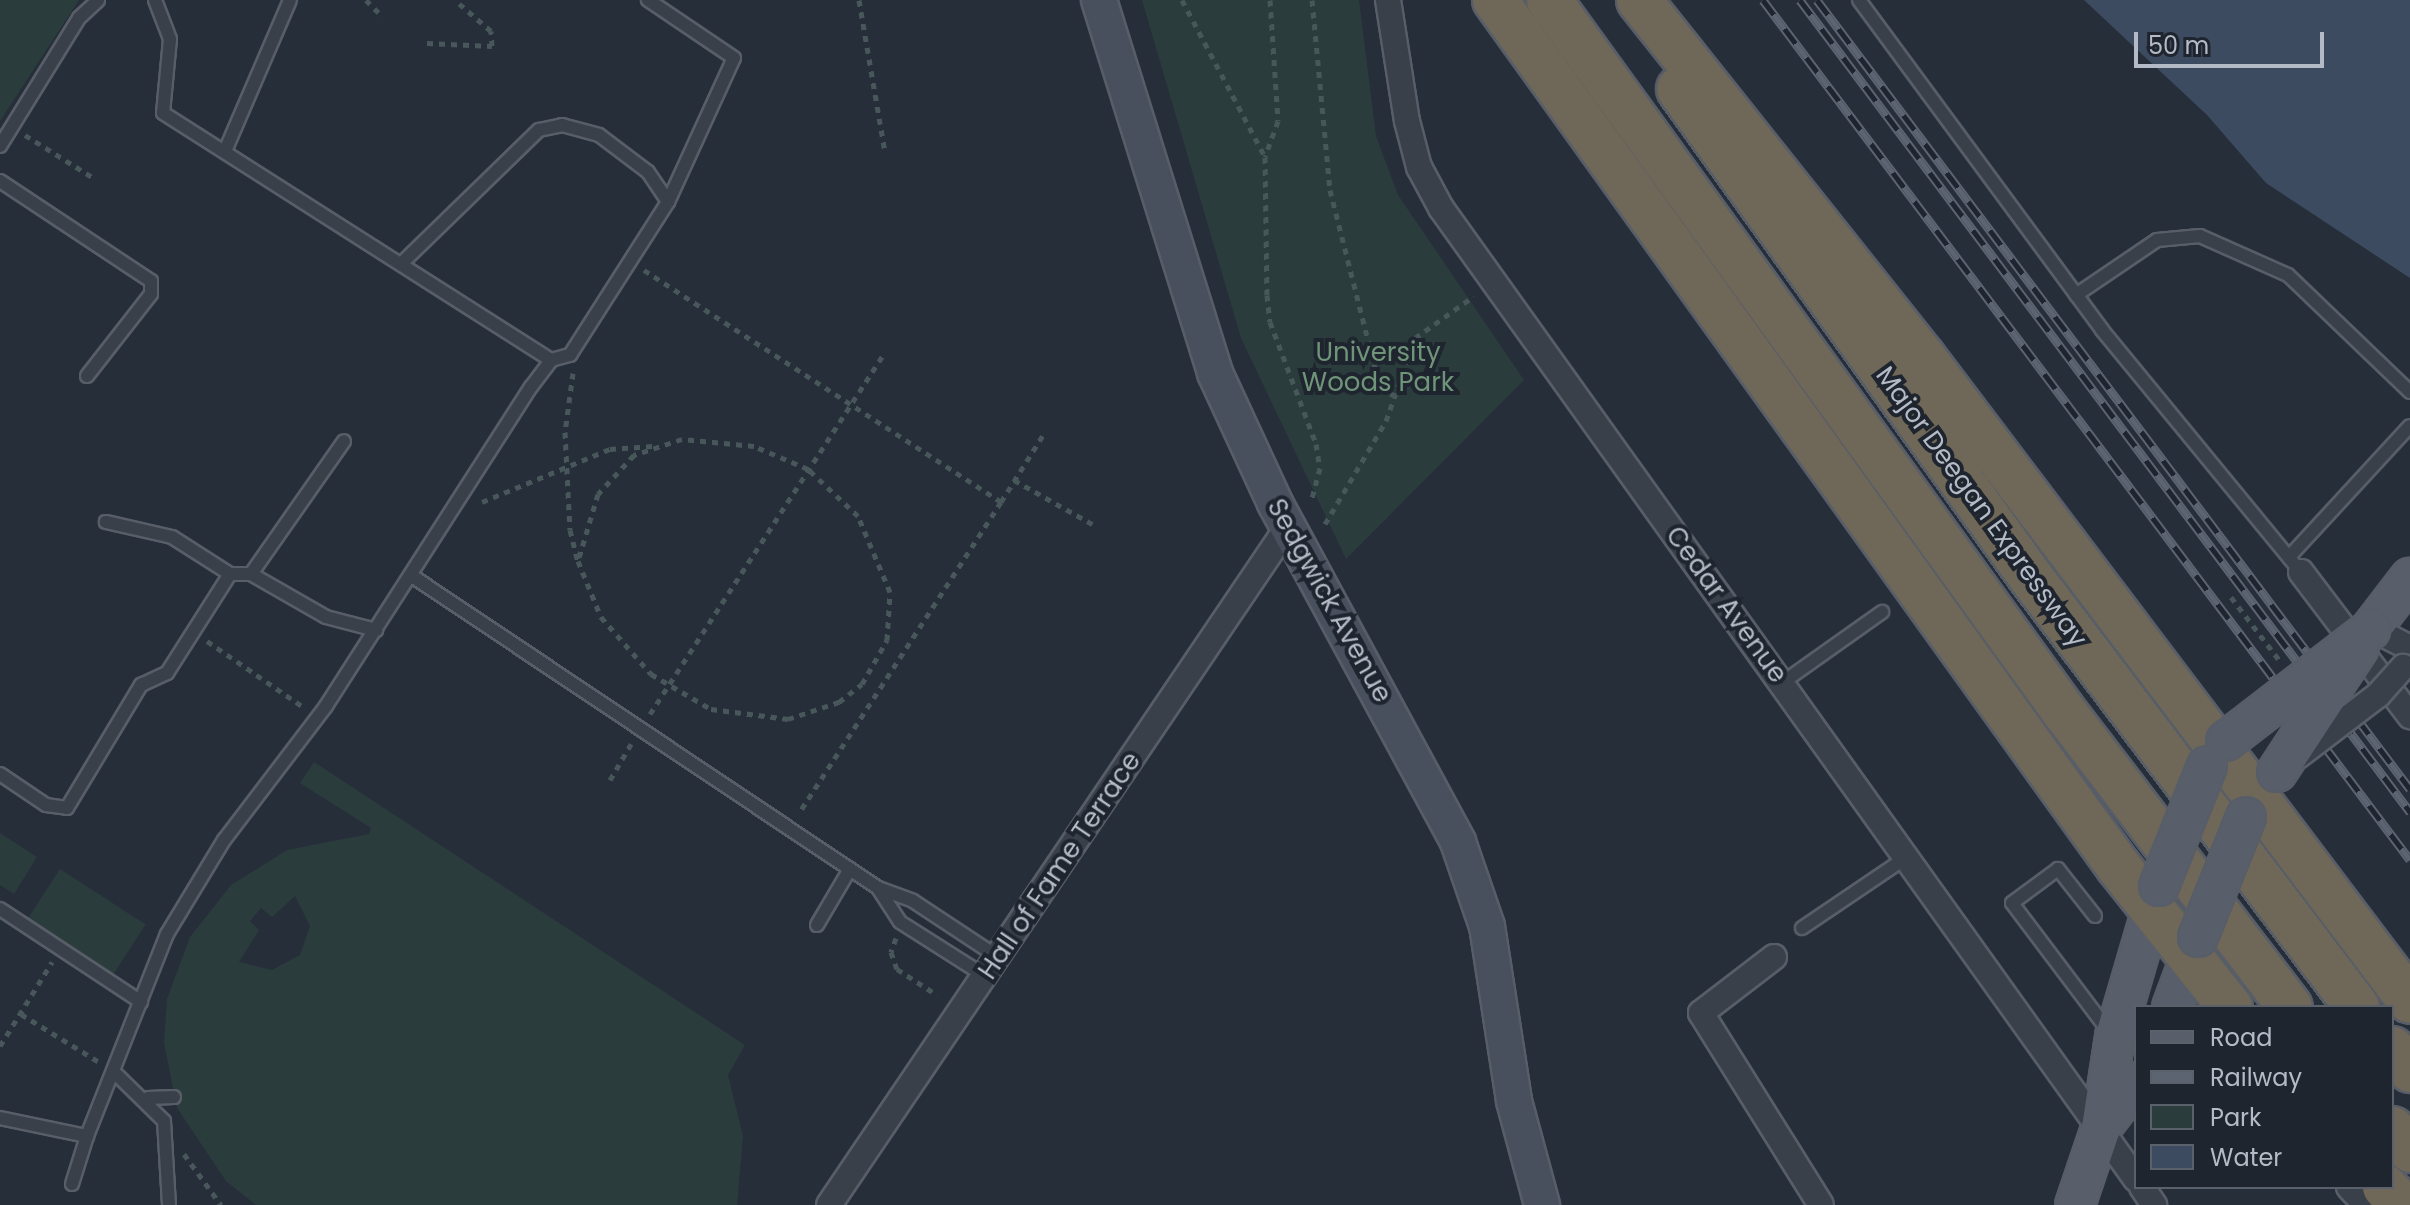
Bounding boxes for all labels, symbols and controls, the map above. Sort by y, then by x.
scale bar [2138,16,2328,66]
text: 50 m [2148,29,2209,62]
park label: University Woods Park [1302,337,1454,398]
street label: Major Deegan Expressway [1869,361,2093,653]
street label: Sedgwick Avenue [1260,494,1398,708]
street label: Cedar Avenue [1659,521,1793,689]
street label: Hall of Fame Terrace [972,747,1148,985]
legend [2134,1005,2394,1189]
text: Road [2210,1021,2272,1054]
text: Railway [2210,1061,2302,1094]
text: Park [2210,1101,2261,1134]
text: Water [2210,1141,2282,1174]

